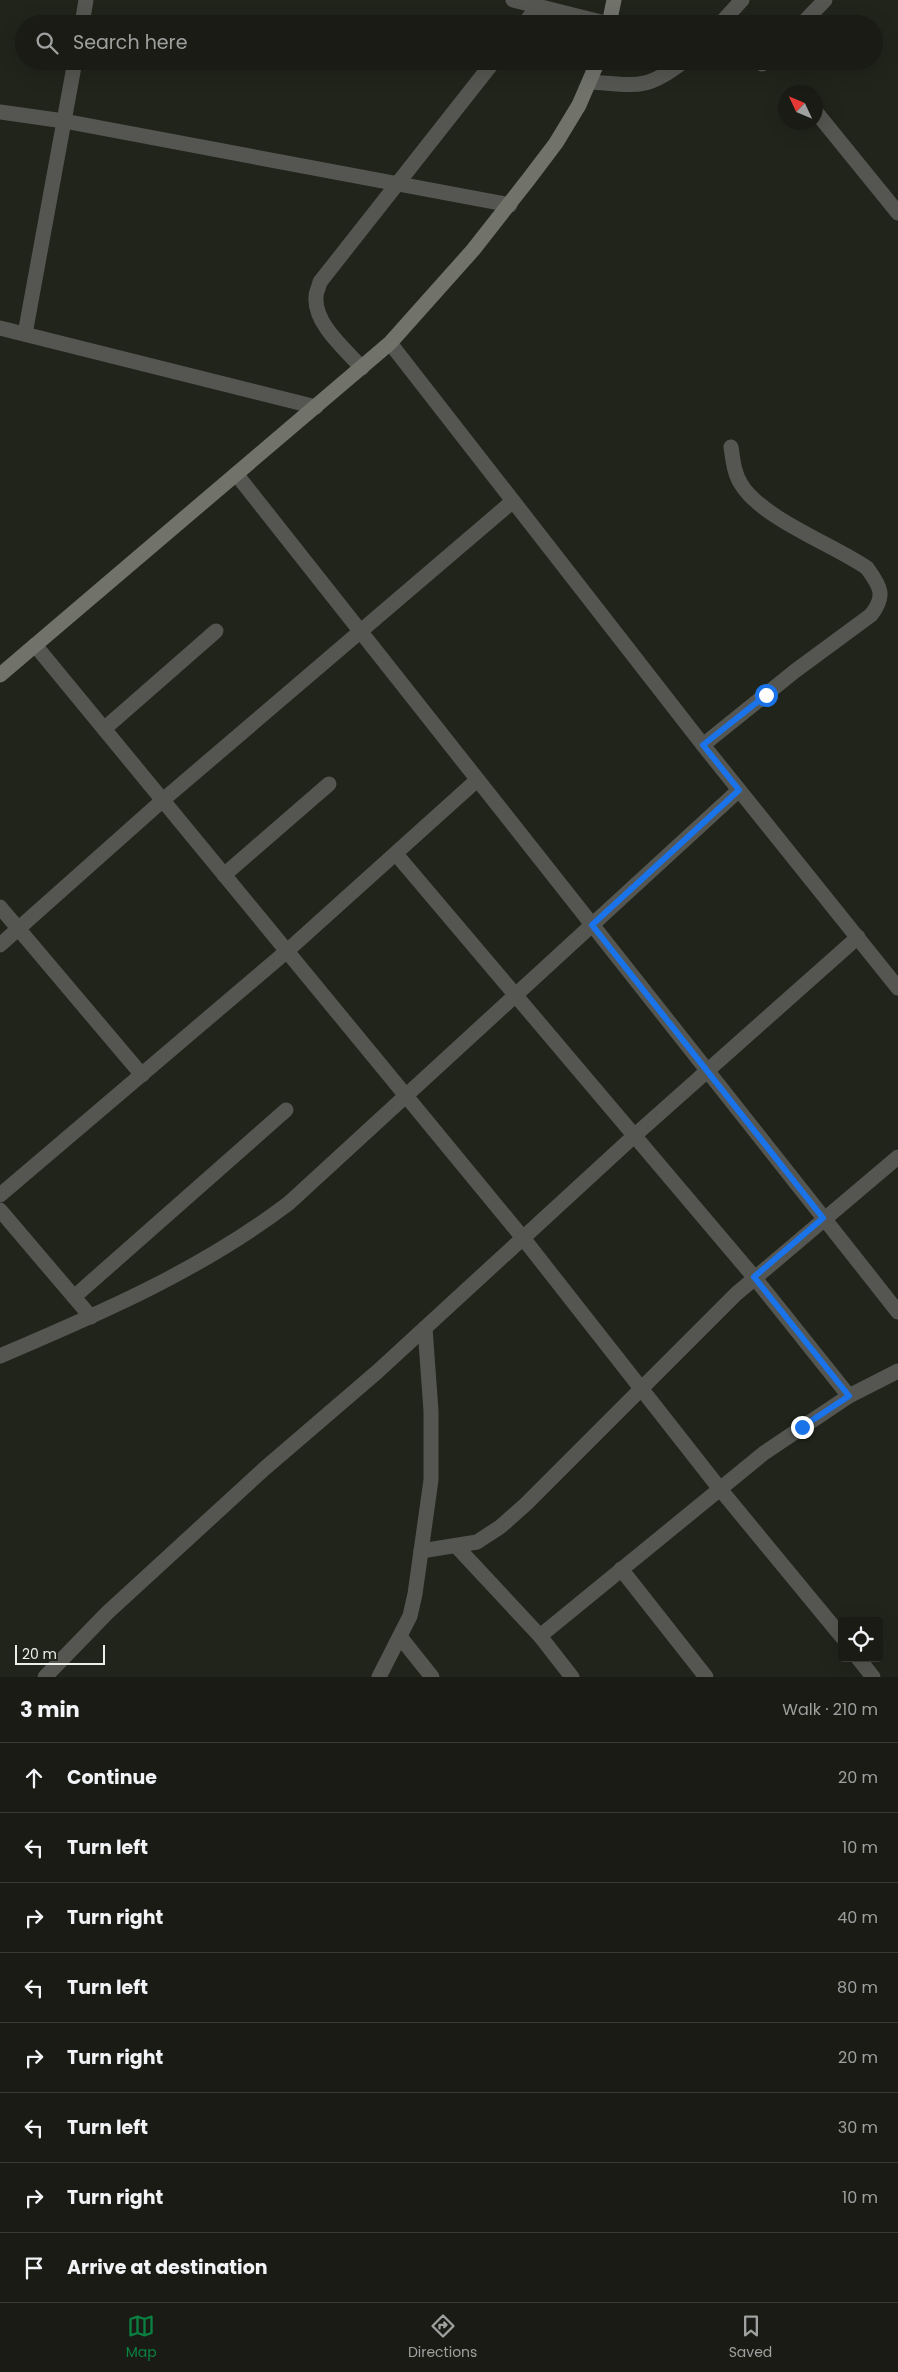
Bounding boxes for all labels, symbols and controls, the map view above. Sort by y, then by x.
search box [15,15,883,70]
icon: search [33,29,61,57]
text: Search here [73,29,187,56]
north arrow [778,85,823,130]
route start [755,684,778,707]
route end [791,1416,814,1439]
map controls [838,1617,883,1662]
button: locate [838,1617,883,1662]
scale bar [15,1642,105,1665]
text: 20 m [22,1644,57,1664]
text: 3 min [20,1695,80,1724]
text: Walk · 210 m [782,1698,878,1721]
icon: ahead [20,1764,48,1792]
text: Continue [67,1764,157,1791]
text: 20 m [838,1766,878,1789]
icon: left [20,1834,48,1862]
text: Turn left [67,1834,148,1861]
text: 10 m [842,1836,878,1859]
icon: right [20,1904,48,1932]
text: Turn right [67,1904,163,1931]
text: 40 m [837,1906,878,1929]
icon: left [20,1974,48,2002]
text: Turn left [67,1974,148,2001]
text: 80 m [837,1976,878,1999]
icon: right [20,2044,48,2072]
text: Turn right [67,2044,163,2071]
text: 20 m [838,2046,878,2069]
icon: left [20,2114,48,2142]
text: Turn left [67,2114,148,2141]
text: 30 m [838,2116,878,2139]
icon: right [20,2184,48,2212]
text: Turn right [67,2184,163,2211]
text: 10 m [842,2186,878,2209]
icon: arrive [20,2254,48,2282]
text: Arrive at destination [67,2254,268,2281]
tab: Map [126,2312,157,2363]
tab: Directions [408,2312,477,2363]
tab: Saved [729,2312,772,2363]

